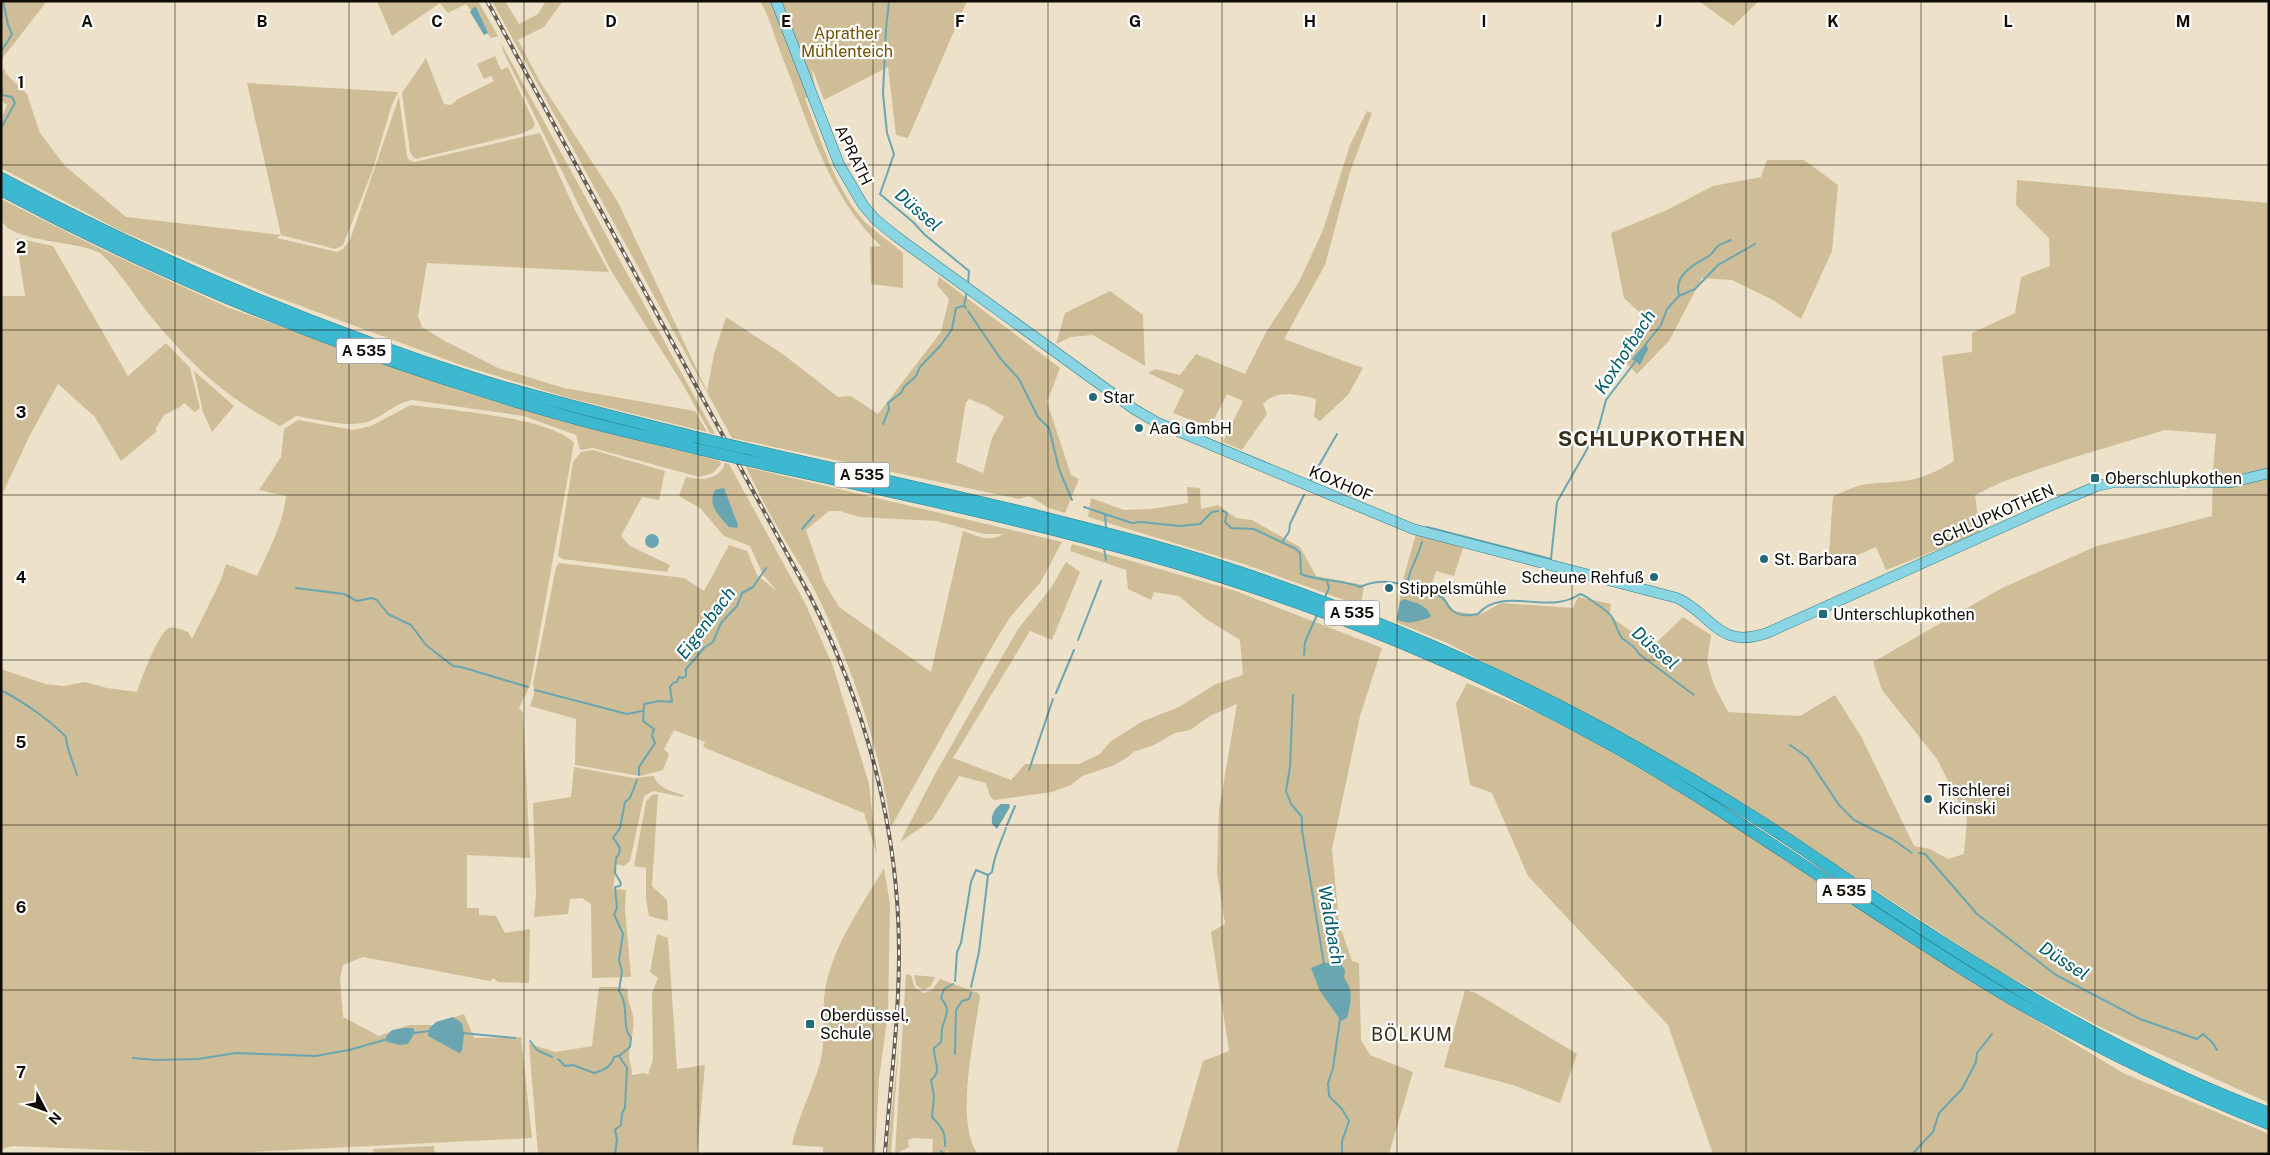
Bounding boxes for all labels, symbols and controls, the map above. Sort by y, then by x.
text: A [81,12,93,31]
text: B [257,12,268,31]
text: C [431,12,443,31]
text: D [605,12,617,31]
text: E [781,12,791,31]
text: F [955,12,965,31]
text: G [1129,12,1141,31]
text: H [1304,12,1316,31]
text: I [1482,12,1486,31]
text: J [1656,12,1662,31]
text: K [1827,12,1839,31]
text: L [2003,12,2013,31]
text: M [2176,12,2190,31]
park label: Aprather Mühlenteich [801,24,893,61]
text: 1 [18,73,24,92]
street label: APRATH [831,122,876,188]
water label: Düssel [891,184,946,236]
text: 2 [16,238,26,257]
water label: Koxhofbach [1590,306,1660,398]
road number: A 535 [336,338,392,364]
place label: Star [1103,388,1135,407]
marker: Star [1087,391,1099,403]
text: 3 [16,403,26,422]
place label: AaG GmbH [1149,419,1232,438]
marker: AaG GmbH [1133,422,1145,434]
district label: SCHLUPKOTHEN [1558,426,1746,451]
road number: A 535 [834,462,890,488]
street label: KOXHOF [1306,462,1375,505]
place label: Oberschlupkothen [2105,469,2242,488]
marker: Oberschlupkothen [2089,472,2101,484]
street label: SCHLUPKOTHEN [1930,480,2057,551]
place label: St. Barbara [1774,550,1857,569]
marker: St. Barbara [1758,553,1770,565]
text: 4 [16,568,27,587]
place label: Scheune Rehfuß [1521,568,1644,587]
marker: Scheune Rehfuß [1648,571,1660,583]
place label: Stippelsmühle [1399,579,1506,598]
marker: Stippelsmühle [1383,582,1395,594]
water label: Eigenbach [672,583,739,663]
road number: A 535 [1324,600,1380,626]
place label: Unterschlupkothen [1833,605,1975,624]
marker: Unterschlupkothen [1817,608,1829,620]
water label: Düssel [1628,622,1683,674]
text: 5 [16,733,27,752]
place label: Tischlerei Kicinski [1938,781,2010,818]
marker: Tischlerei Kicinski [1922,793,1934,805]
road number: A 535 [1816,878,1872,904]
water label: Waldbach [1314,884,1349,966]
text: 6 [16,898,26,917]
water label: Düssel [2036,937,2093,984]
place label: Oberdüssel, Schule [820,1006,909,1043]
marker: Oberdüssel, Schule [804,1018,816,1030]
district label: BÖLKUM [1371,1023,1453,1045]
text: 7 [16,1063,26,1082]
north arrow [20,1085,70,1135]
text: N [45,1109,64,1128]

